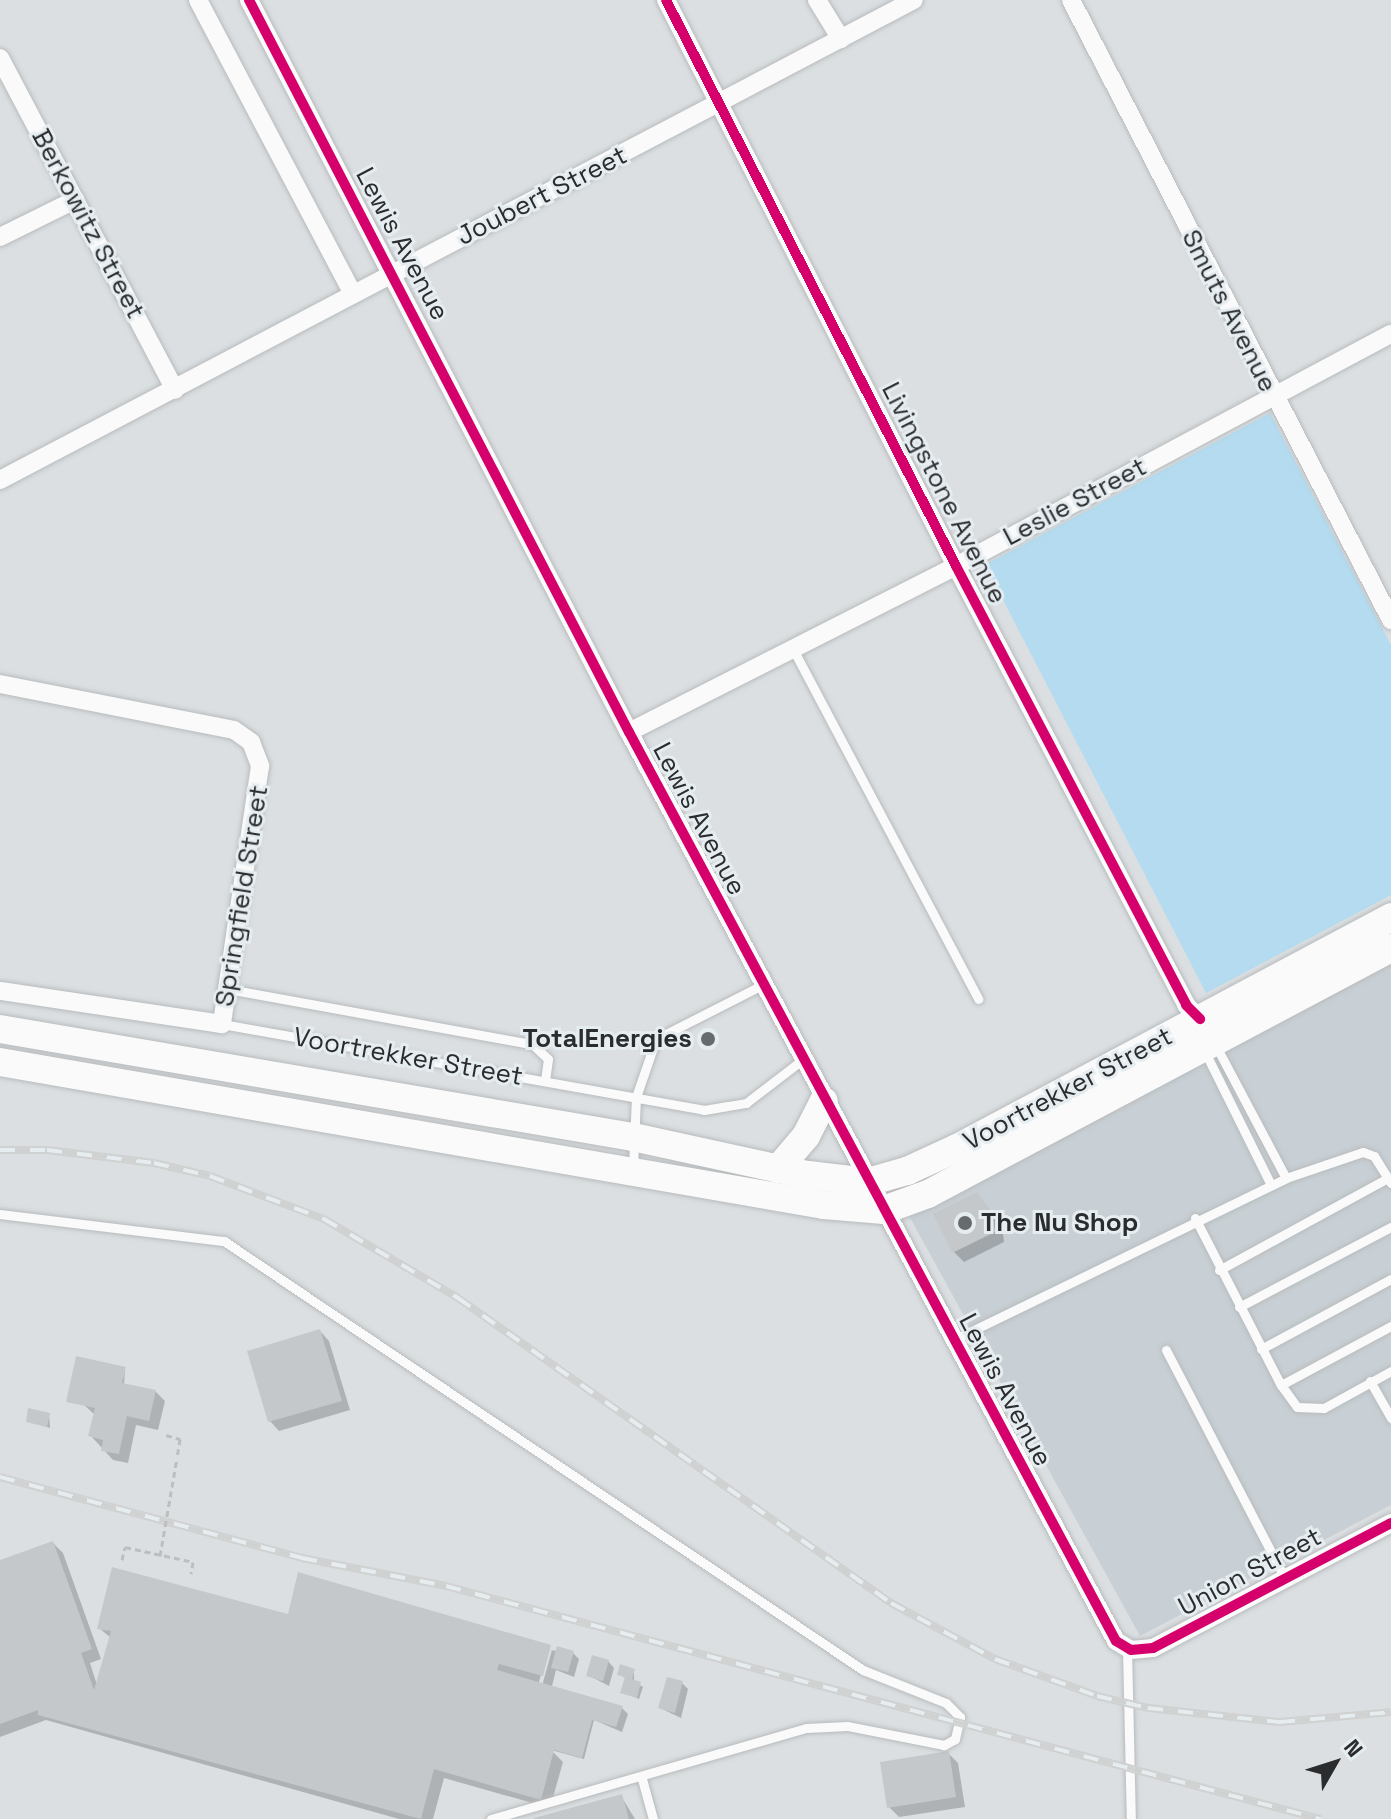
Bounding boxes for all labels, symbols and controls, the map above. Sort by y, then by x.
street label: Berkowitz Street [25,124,151,324]
street label: Joubert Street [452,140,632,252]
street label: Lewis Avenue [349,162,455,326]
street label: Smuts Avenue [1175,225,1283,397]
street label: Livingstone Avenue [875,377,1013,609]
street label: Leslie Street [998,451,1152,553]
street label: Lewis Avenue [646,737,752,901]
street label: Springfield Street [209,783,275,1009]
street label: Voortrekker Street [291,1021,525,1093]
street label: Voortrekker Street [958,1021,1178,1157]
place label: TotalEnergies [522,1023,692,1055]
marker: TotalEnergies [699,1030,717,1048]
place label: The Nu Shop [981,1207,1138,1239]
marker: The Nu Shop [956,1214,974,1232]
street label: Lewis Avenue [952,1308,1058,1472]
street label: Union Street [1173,1521,1327,1623]
north arrow [1295,1723,1375,1803]
text: N [1338,1733,1369,1762]

